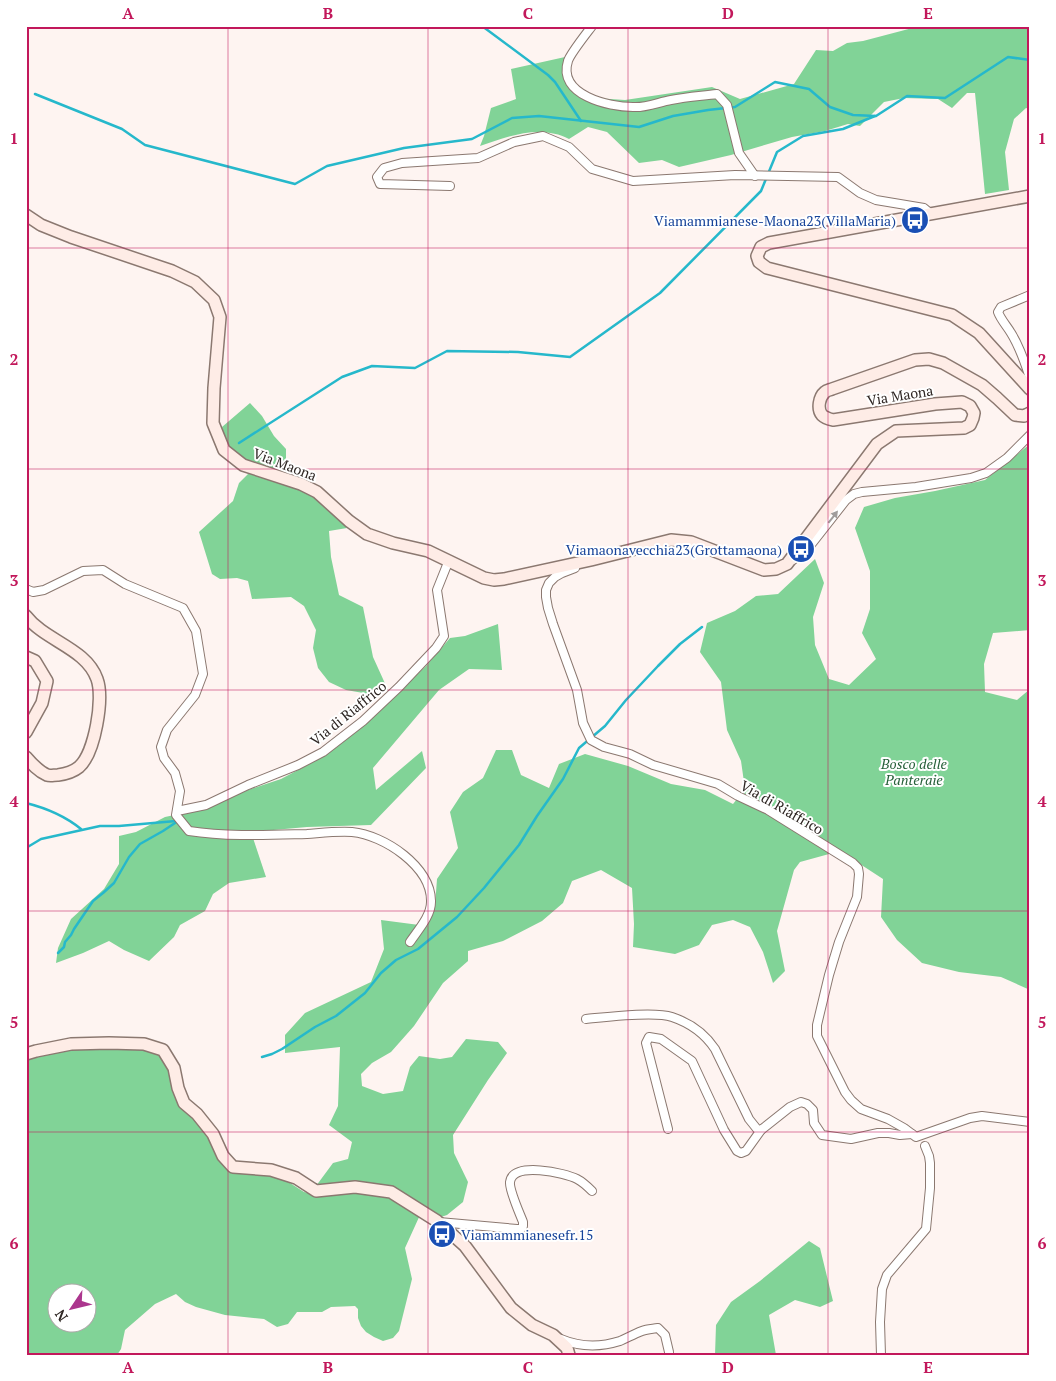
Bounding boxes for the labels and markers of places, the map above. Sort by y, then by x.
bus stop icon: Viamammianese-Maona23(VillaMaria) [900,205,930,235]
place label: Viamammianese-Maona23(VillaMaria) [654,211,896,230]
bus stop icon: Viamaonavecchia23(Grottamaona) [786,534,816,564]
place label: Viamaonavecchia23(Grottamaona) [566,540,782,559]
bus stop icon: Viamammianesefr.15 [427,1219,457,1249]
place label: Viamammianesefr.15 [461,1225,593,1244]

